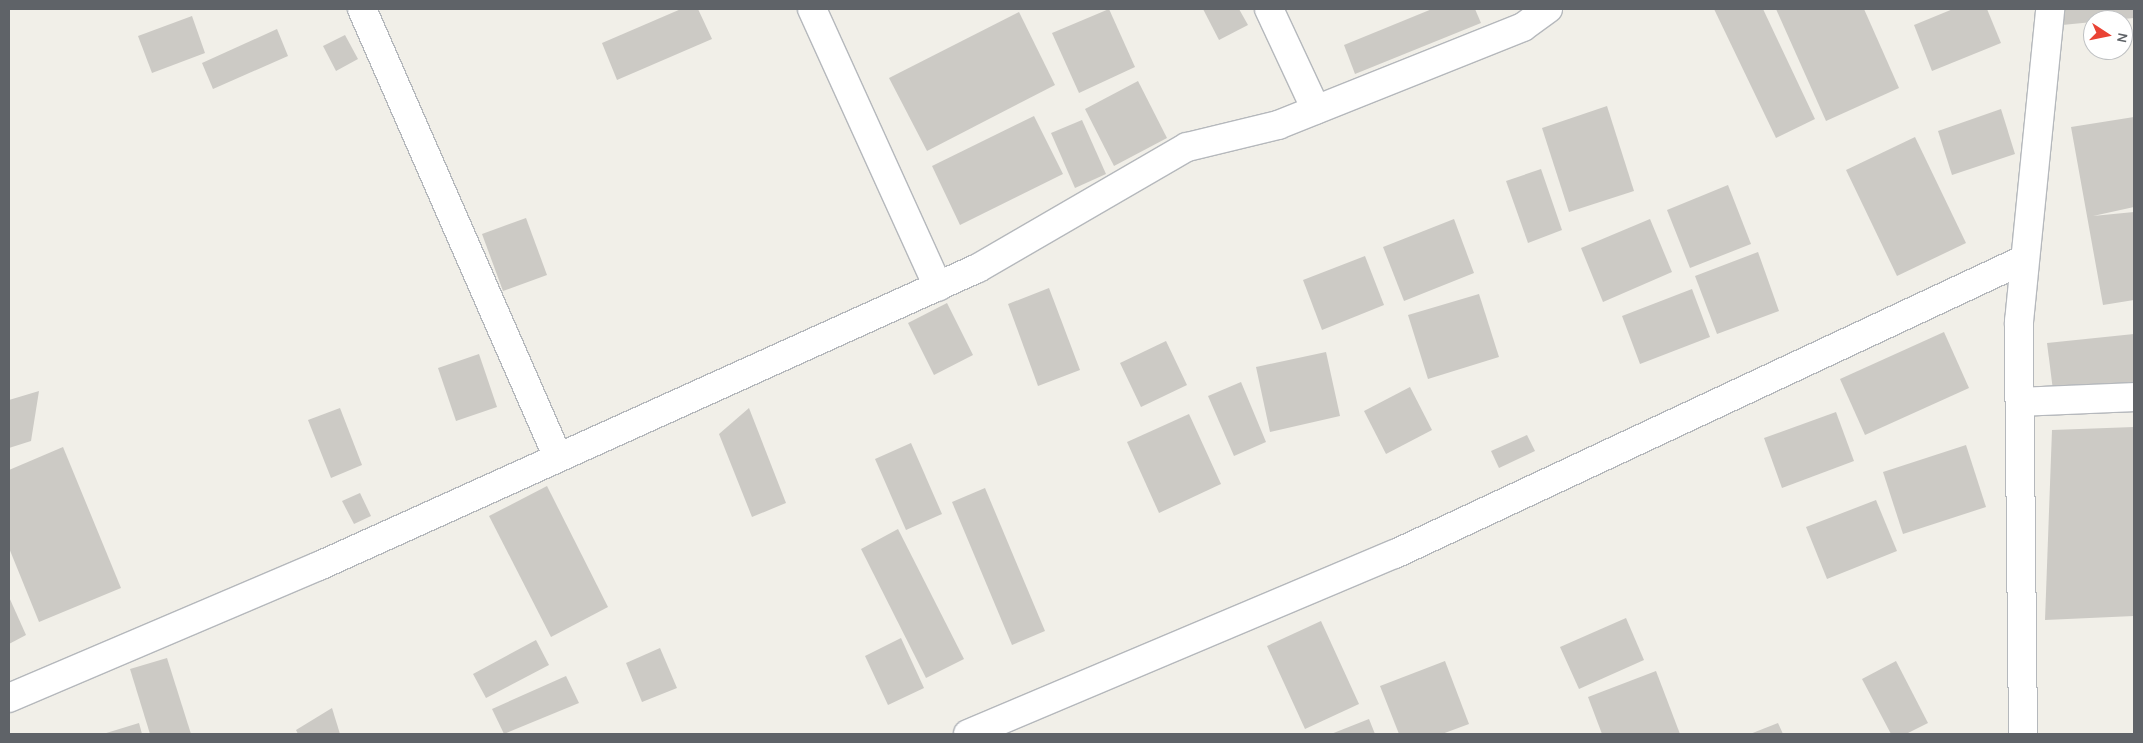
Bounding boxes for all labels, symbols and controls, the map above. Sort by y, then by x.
north arrow [2083,10,2133,60]
text: N [2113,31,2132,44]

